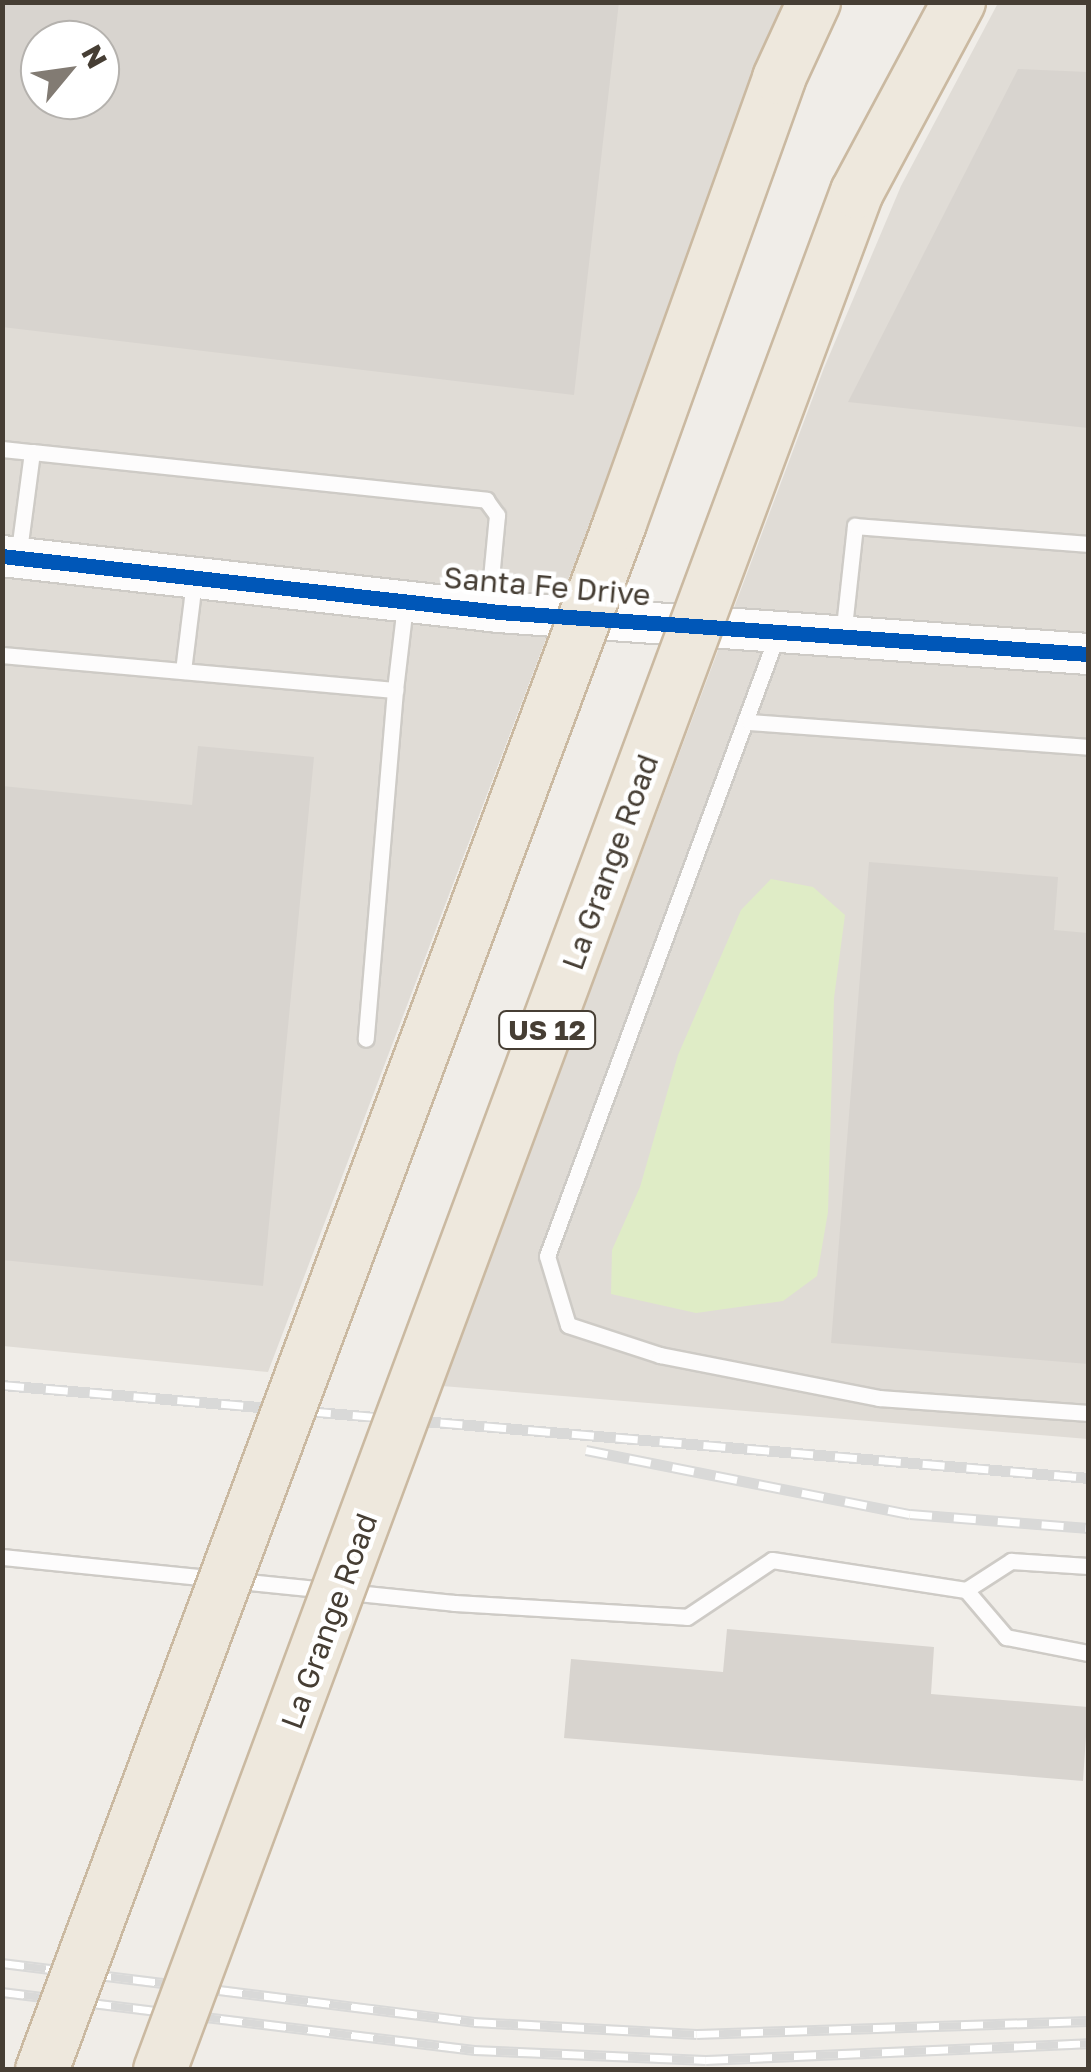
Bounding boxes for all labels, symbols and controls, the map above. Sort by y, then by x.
north arrow [20,20,120,120]
text: N [75,39,115,73]
street label: Santa Fe Drive [442,559,652,613]
street label: La Grange Road [554,749,666,975]
road number: US 12 [497,1007,597,1053]
street label: La Grange Road [273,1508,385,1734]

